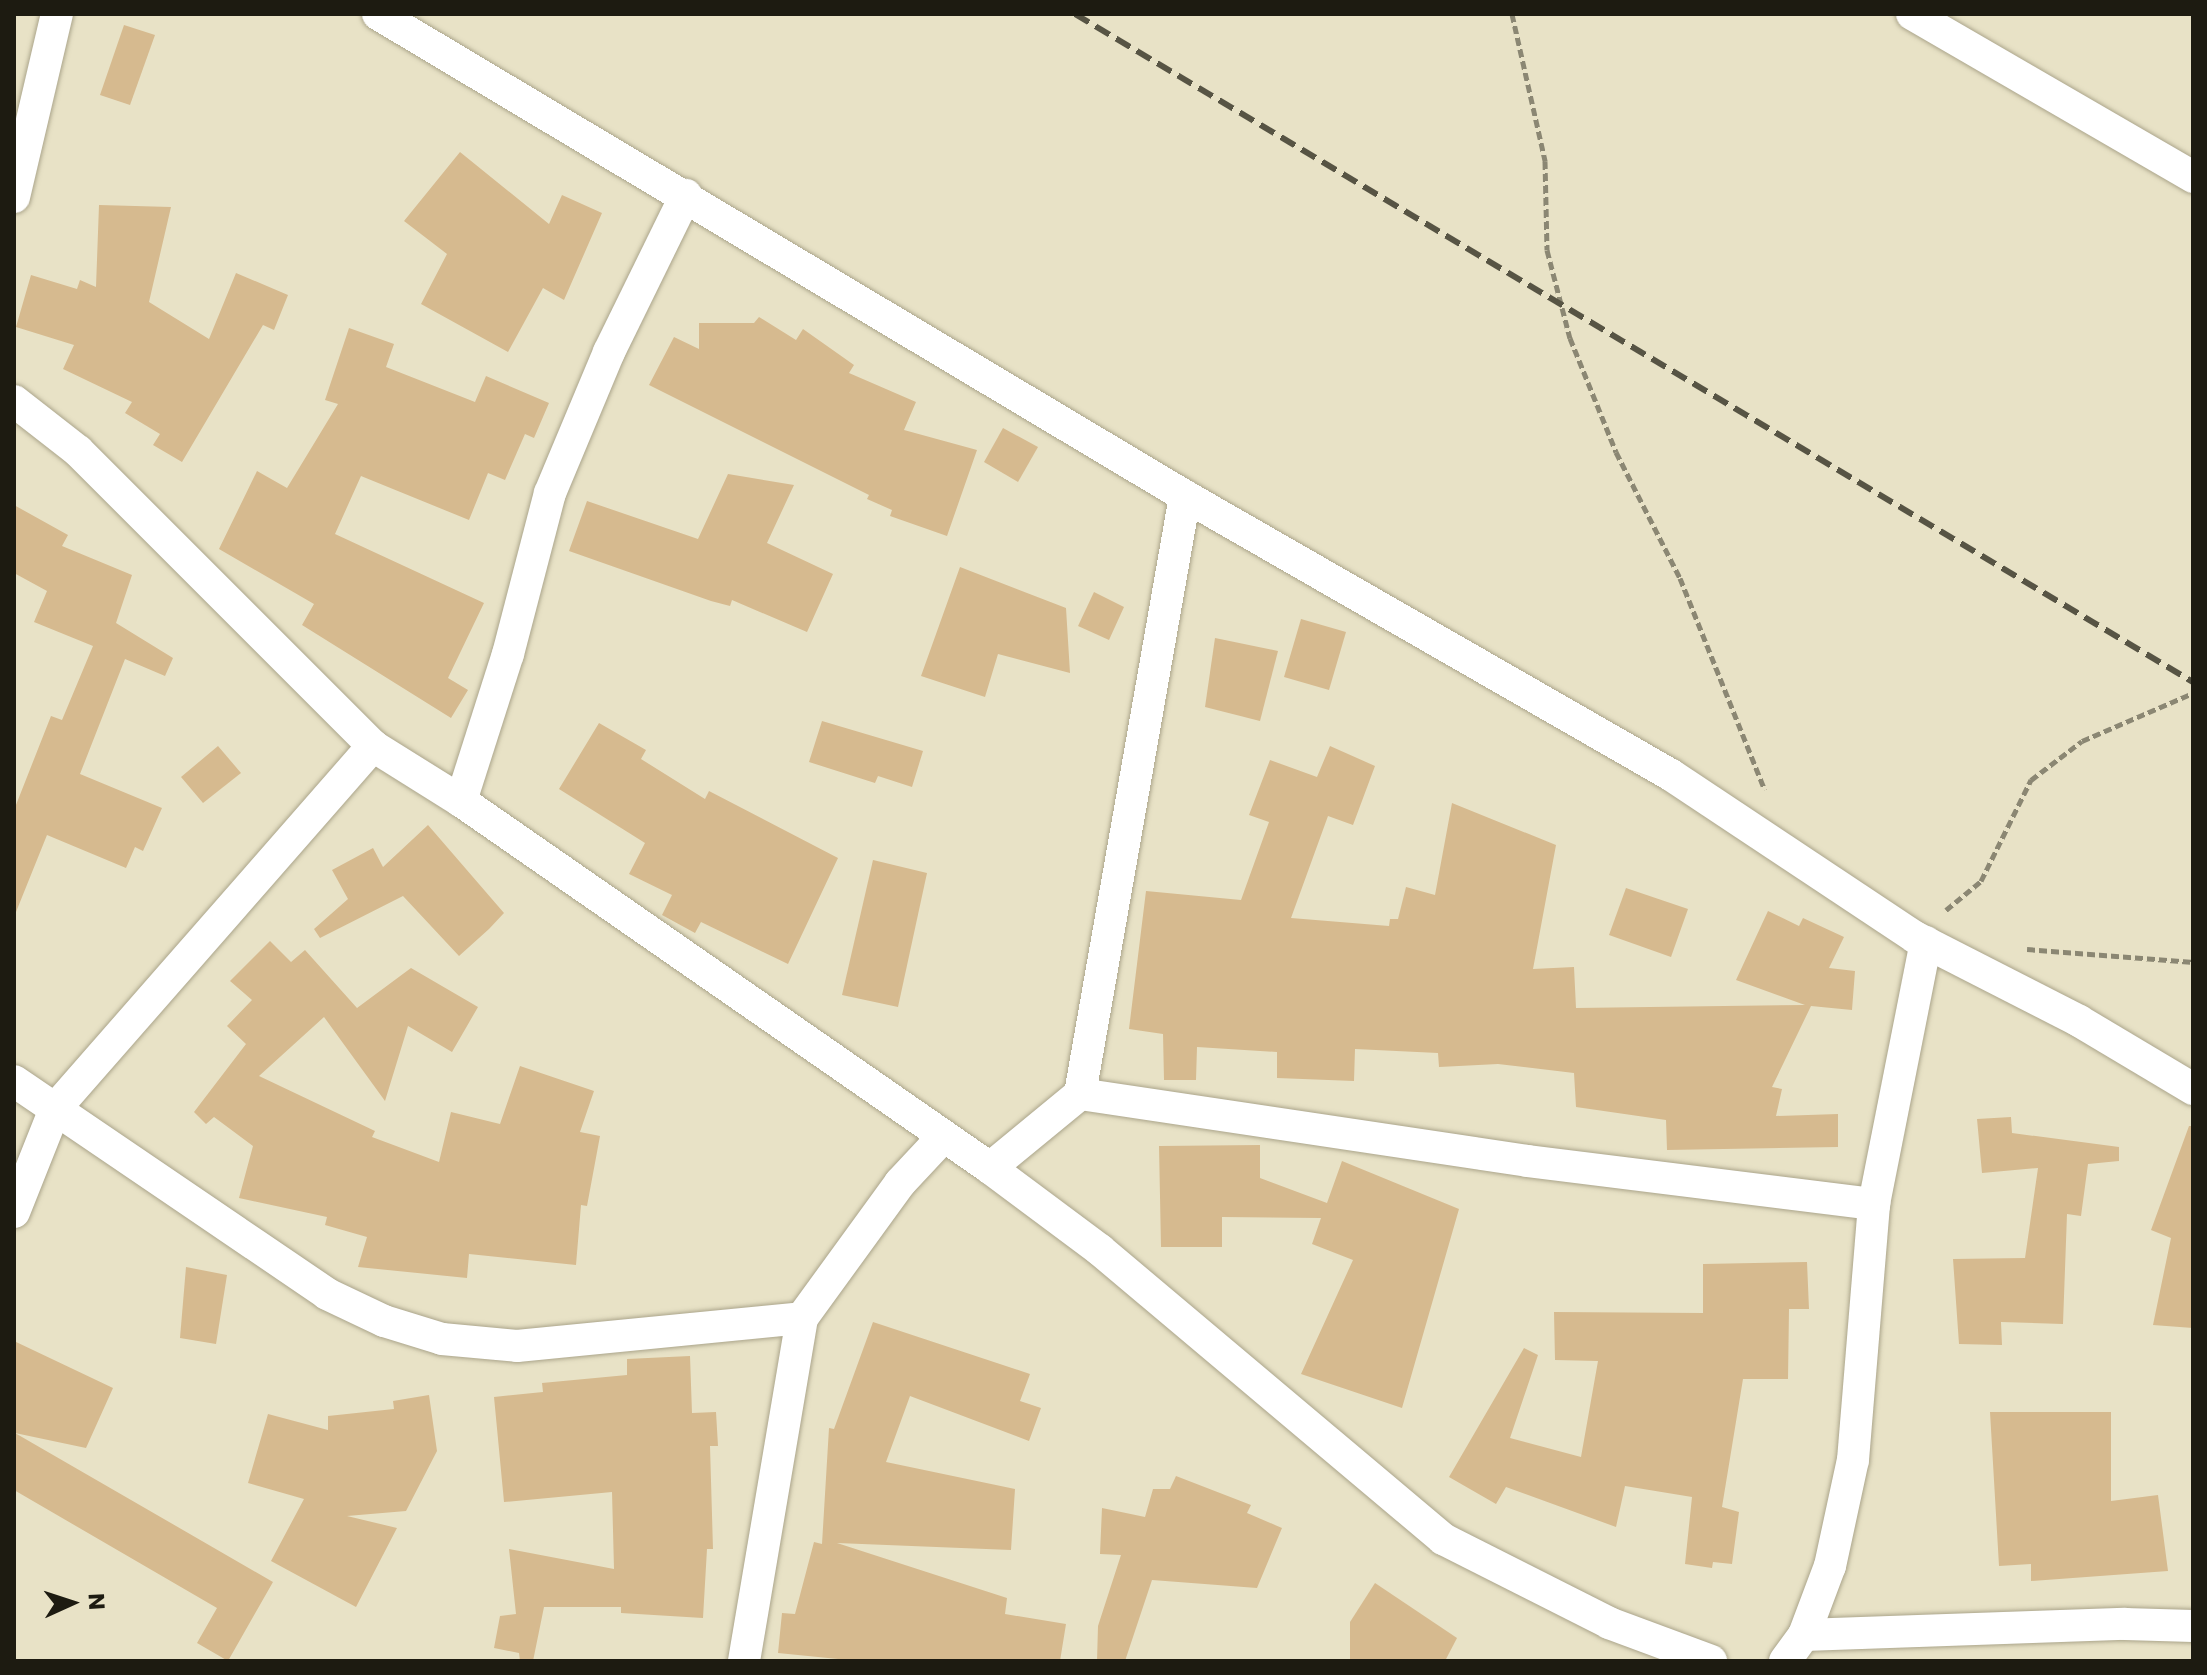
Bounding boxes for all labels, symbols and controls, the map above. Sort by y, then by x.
north arrow [32,1563,112,1643]
text: N [81,1593,112,1611]

